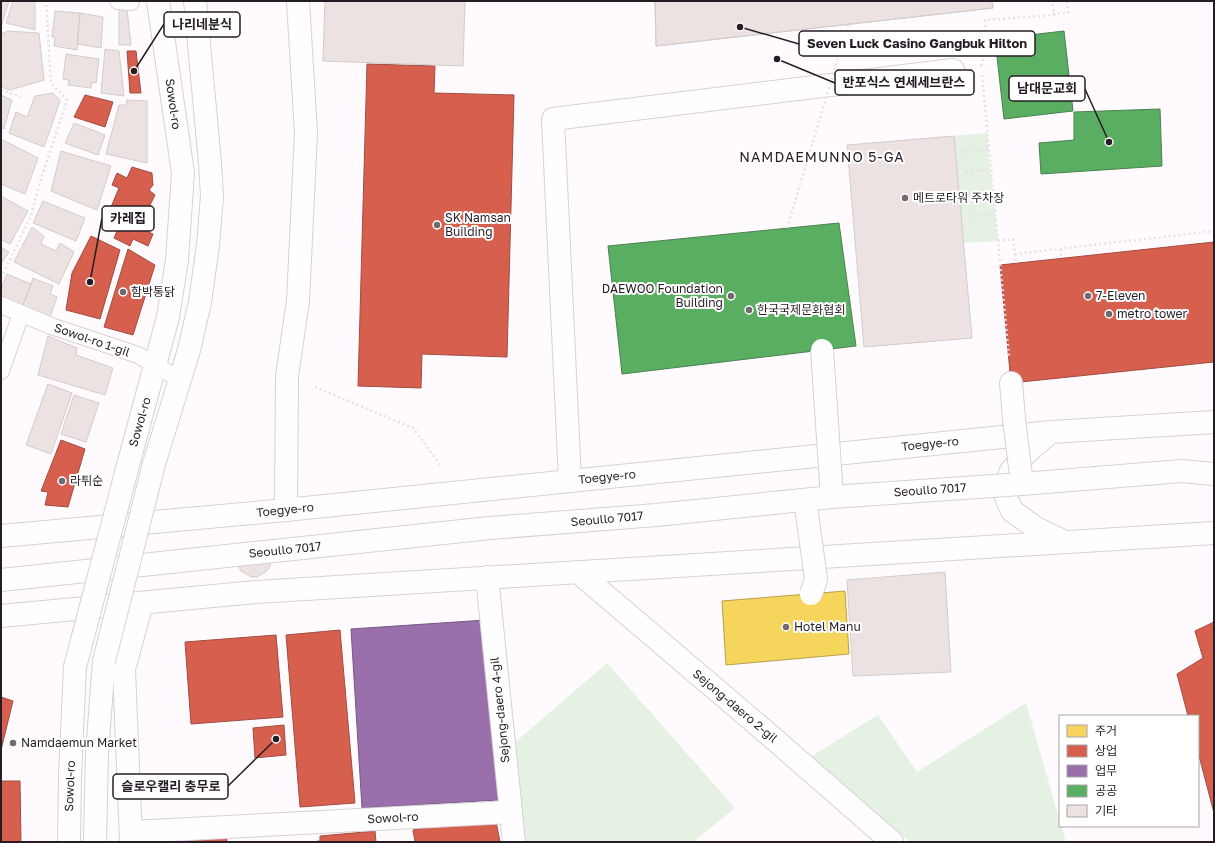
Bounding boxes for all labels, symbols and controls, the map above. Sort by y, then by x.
callout: 나리네분식 [164,12,240,37]
text: 나리네분식 [172,16,232,32]
callout: Seven Luck Casino Gangbuk Hilton [799,31,1035,56]
text: Seven Luck Casino Gangbuk Hilton [807,35,1027,51]
callout: 반포식스 연세세브란스 [835,70,974,95]
text: 반포식스 연세세브란스 [843,74,965,90]
callout: 남대문교회 [1009,76,1085,101]
street label: Sowol-ro [163,78,184,130]
text: 남대문교회 [1017,80,1077,96]
district label: NAMDAEMUNNO 5-GA [739,148,905,165]
place label: 메트로타워 주차장 [913,190,1004,205]
marker: 메트로타워 주차장 [900,193,910,203]
callout: 카레집 [102,206,154,231]
text: 카레집 [110,210,146,226]
place label: SK Namsan Building [445,210,511,239]
marker: SK Namsan Building [432,220,442,230]
place label: DAEWOO Foundation Building [602,281,723,310]
place label: 함박통닭 [131,284,175,299]
marker: 함박통닭 [118,287,128,297]
place label: 7-Eleven [1096,288,1146,303]
marker: DAEWOO Foundation Building [726,291,736,301]
marker: 7-Eleven [1083,291,1093,301]
place label: 한국국제문화협회 [757,302,845,317]
marker: 한국국제문화협회 [744,305,754,315]
place label: metro tower [1117,306,1188,321]
marker: metro tower [1104,309,1114,319]
street label: Sowol-ro 1-gil [52,320,132,360]
street label: Sowol-ro [125,395,154,449]
street label: Toegye-ro [900,433,959,454]
street label: Toegye-ro [577,466,636,487]
place label: 라튀순 [70,473,103,488]
marker: 라튀순 [57,476,67,486]
street label: Seoullo 7017 [893,479,967,500]
street label: Toegye-ro [255,499,314,520]
street label: Seoullo 7017 [570,508,644,529]
street label: Seoullo 7017 [248,538,322,561]
place label: Hotel Manu [794,619,861,634]
marker: Hotel Manu [781,622,791,632]
street label: Sejong-daero 4-gil [486,656,513,764]
street label: Sejong-daero 2-gil [690,666,781,746]
legend [1059,715,1199,827]
text: 주거 [1095,723,1117,738]
place label: Namdaemun Market [21,735,137,750]
marker: Namdaemun Market [8,738,18,748]
text: 상업 [1095,743,1117,758]
street label: Sowol-ro [61,760,78,812]
text: 업무 [1095,763,1117,778]
callout: 슬로우캘리 충무로 [113,774,228,799]
text: 슬로우캘리 충무로 [122,778,221,794]
text: 공공 [1095,783,1117,798]
text: 기타 [1095,803,1117,818]
street label: Sowol-ro [367,809,419,826]

